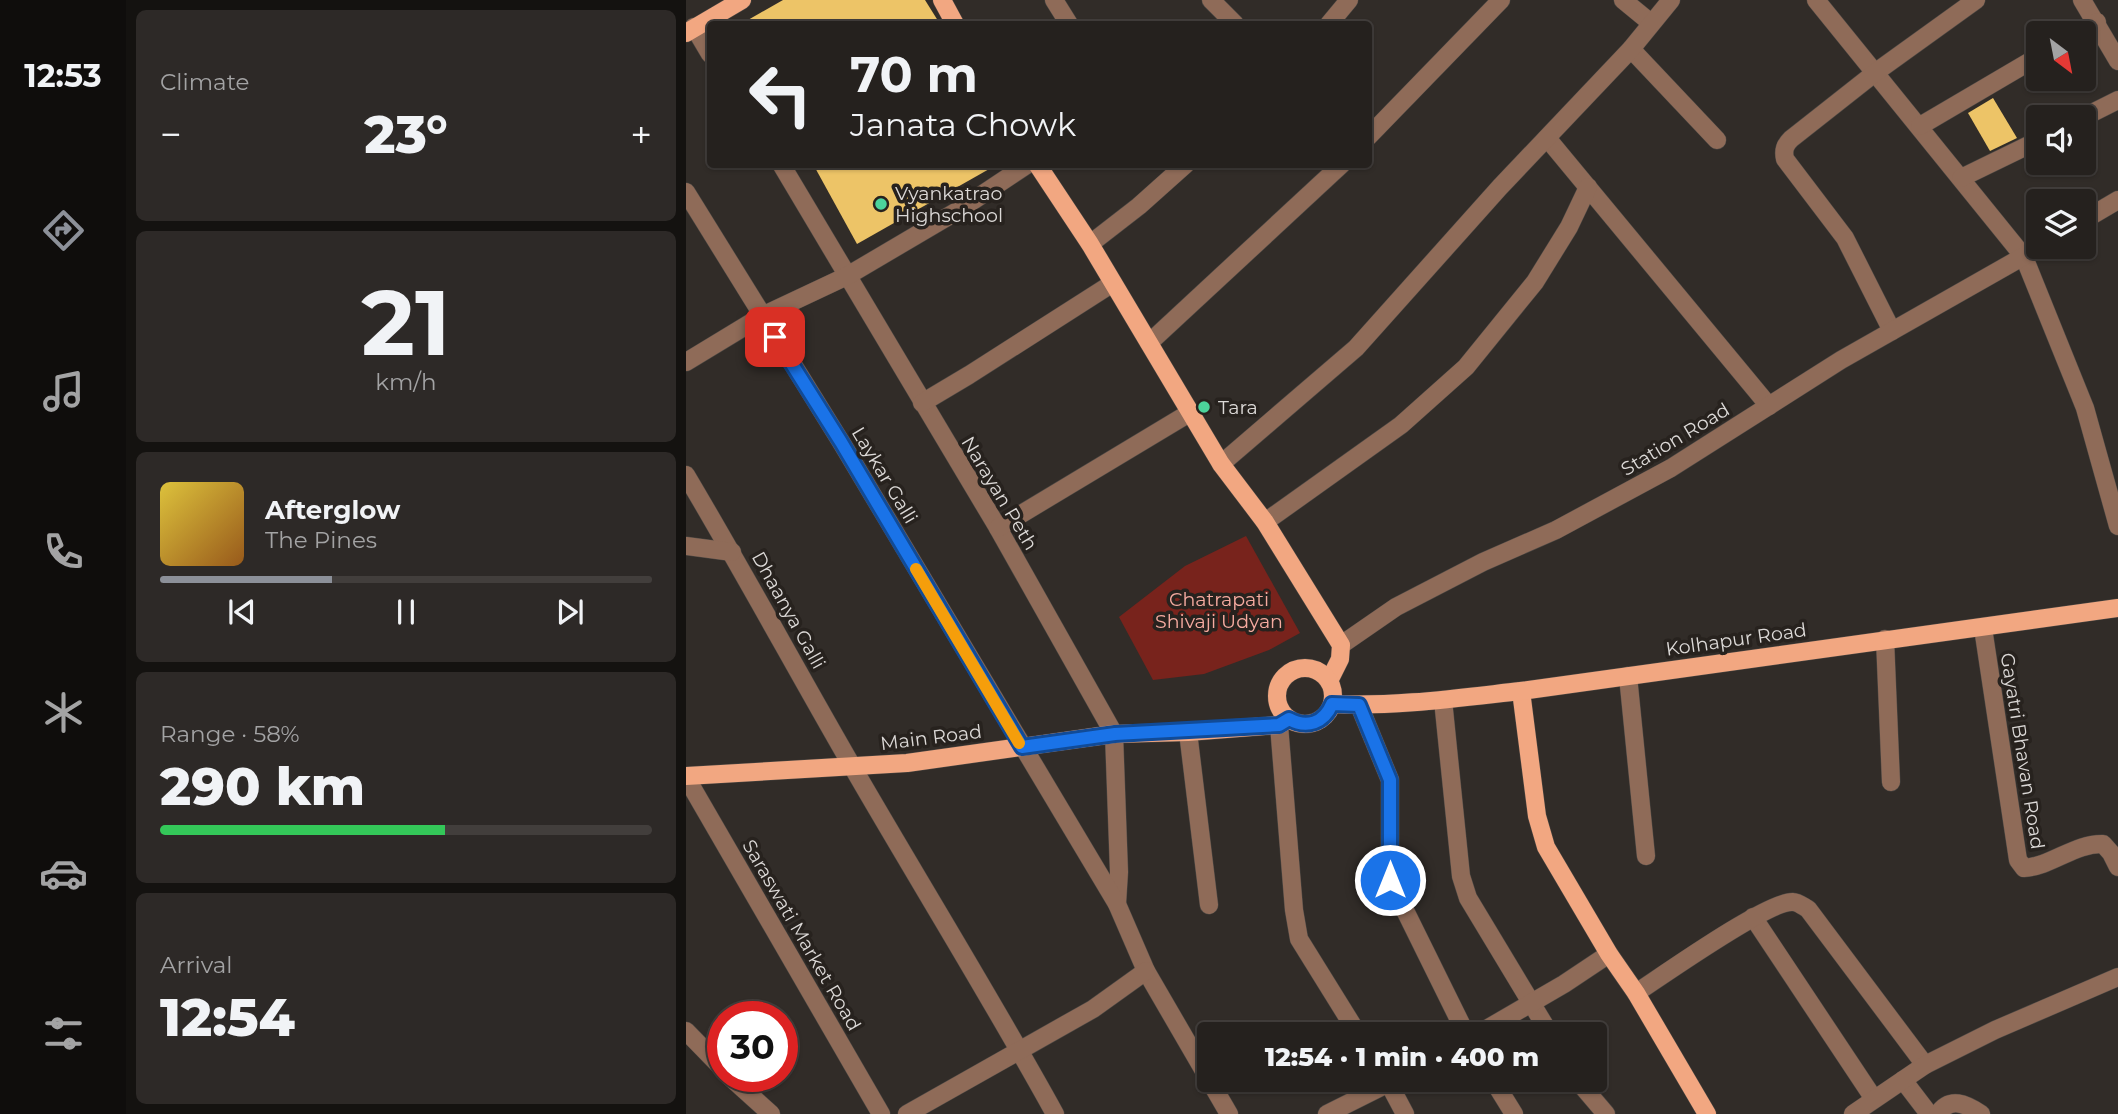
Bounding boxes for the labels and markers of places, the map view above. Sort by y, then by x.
place label: Vyankatrao Highschool [895,182,1003,227]
marker: Vyankatrao Highschool [873,196,889,212]
pin [745,307,805,367]
place label: Tara [1218,396,1258,419]
marker: Tara [1196,399,1212,415]

